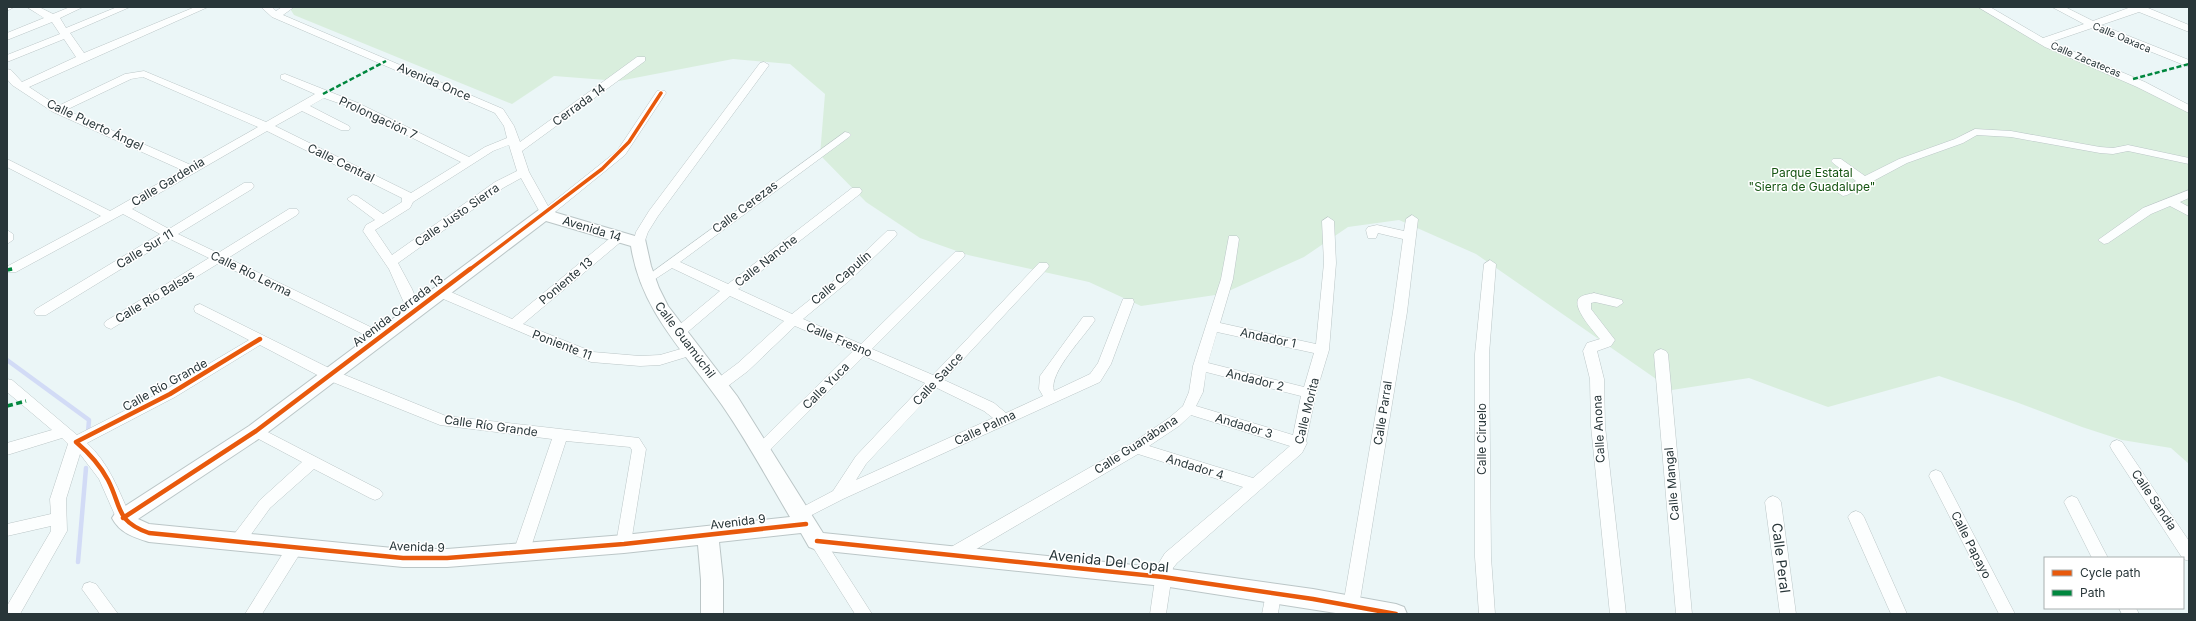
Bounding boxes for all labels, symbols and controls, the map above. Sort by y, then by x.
street label: Calle Oaxaca [2091,19,2153,55]
street label: Calle Zacatecas [2049,39,2123,79]
street label: Avenida Once [395,59,473,104]
street label: Cerrada 14 [549,80,608,129]
street label: Prolongación 7 [337,93,420,142]
street label: Calle Puerto Ángel [44,96,146,154]
street label: Calle Central [305,140,377,185]
street label: Calle Gardenia [128,154,207,209]
park label: Parque Estatal "Sierra de Guadalupe" [1749,165,1875,194]
street label: Calle Cerezas [709,177,780,236]
street label: Calle Justo Sierra [411,180,502,249]
street label: Avenida 14 [561,212,624,245]
street label: Calle Sur 11 [113,226,176,272]
street label: Calle Nanche [731,231,800,290]
street label: Calle Río Lerma [208,247,294,300]
street label: Calle Capulín [808,248,874,308]
street label: Poniente 13 [536,254,596,307]
street label: Calle Río Balsas [112,267,197,326]
street label: Avenida Cerrada 13 [349,272,446,350]
street label: Calle Guamúchil [652,299,719,381]
street label: Calle Fresno [804,319,875,360]
street label: Andador 1 [1239,324,1297,351]
street label: Poniente 11 [530,326,594,363]
street label: Calle Sauce [909,349,966,408]
street label: Calle Río Grande [120,355,210,414]
street label: Calle Yuca [799,359,852,412]
street label: Andador 2 [1225,365,1286,394]
street label: Calle Morita [1291,376,1322,446]
street label: Calle Parral [1370,380,1395,446]
street label: Calle Anona [1589,395,1608,463]
street label: Calle Ciruelo [1474,403,1489,475]
street label: Calle Palma [952,407,1018,448]
street label: Andador 3 [1214,410,1275,441]
street label: Calle Río Grande [443,411,539,440]
street label: Calle Guanábana [1091,412,1180,477]
street label: Calle Mangal [1661,447,1682,521]
street label: Andador 4 [1164,451,1226,482]
street label: Calle Sandia [2129,466,2180,533]
street label: Calle Papayo [1948,508,1995,581]
street label: Avenida 9 [709,511,767,532]
street label: Calle Peral [1769,522,1794,594]
street label: Avenida 9 [389,538,445,555]
street label: Avenida Del Copal [1048,546,1170,575]
legend [2044,557,2184,609]
text: Cycle path [2080,565,2141,580]
text: Path [2080,585,2105,600]

